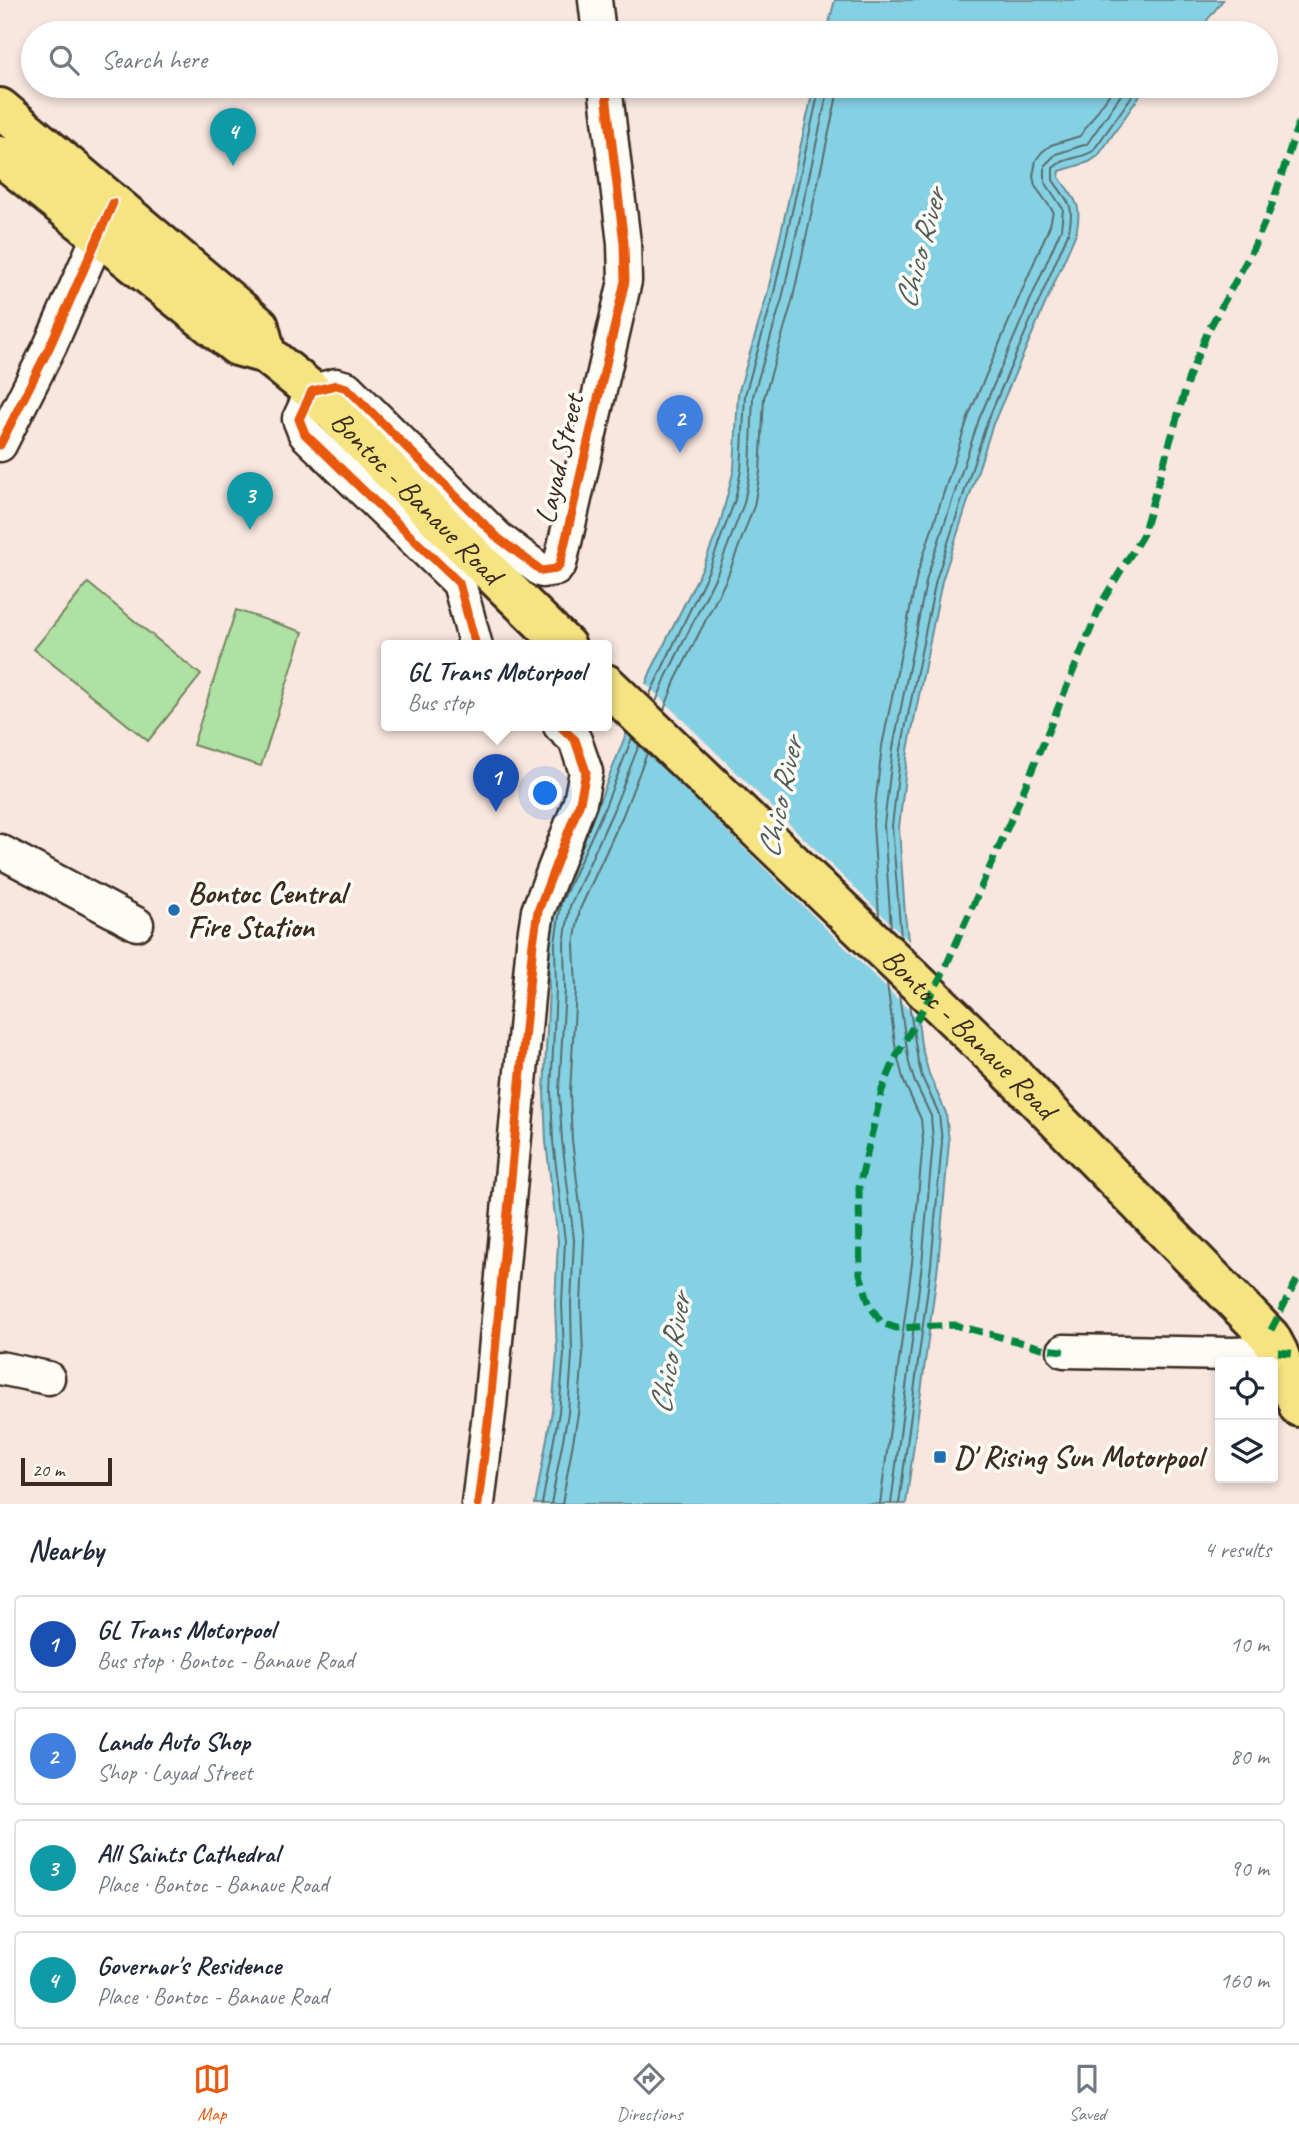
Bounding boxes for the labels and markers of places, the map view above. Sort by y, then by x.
pin: 4 [210,108,256,166]
pin: 2 [657,395,703,453]
pin: 3 [227,472,273,530]
pin: 1 [473,754,519,812]
place label: Bontoc Central Fire Station [188,874,351,946]
marker: Bontoc Central Fire Station [166,902,182,918]
place label: D' Rising Sun Motorpool [954,1438,1208,1476]
marker: D' Rising Sun Motorpool [932,1449,948,1465]

